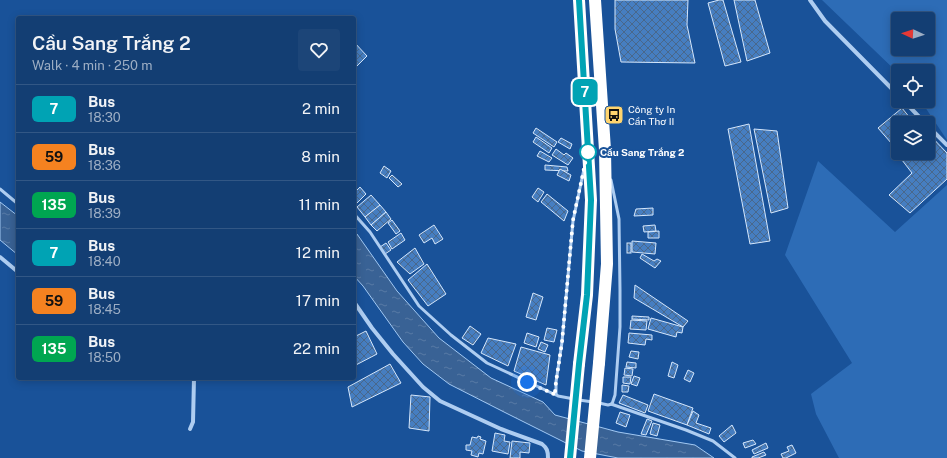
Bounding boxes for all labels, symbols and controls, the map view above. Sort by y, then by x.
north arrow [891,12,935,56]
map controls [891,12,935,160]
button: heart [298,29,340,71]
text: Cầu Sang Trắng 2 [32,32,191,54]
text: Walk · 4 min · 250 m [32,58,152,73]
button: locate [891,64,935,108]
line badge: 7 [572,79,598,105]
text: 7 [581,84,589,100]
text: Bus [88,93,115,110]
text: 2 min [302,100,340,117]
text: 7 [50,101,58,117]
place label: Công ty In Cần Thơ II [628,103,675,127]
bus stop icon: Công ty In Cần Thơ II [603,104,625,126]
text: 18:30 [88,110,121,125]
button: layers [891,116,935,160]
text: Bus [88,141,115,158]
marker: Cầu Sang Trắng 2 [579,143,597,161]
place label: Cầu Sang Trắng 2 [600,146,684,158]
text: 8 min [301,148,340,165]
text: 59 [45,149,63,165]
text: 18:36 [88,158,121,173]
text: Bus [88,189,115,206]
text: 11 min [299,196,340,213]
text: 135 [42,197,66,213]
text: 18:39 [88,206,121,221]
text: Bus [88,237,115,254]
text: 12 min [296,244,340,261]
text: 7 [50,245,58,261]
text: 18:40 [88,254,121,269]
text: Bus [88,285,115,302]
text: 17 min [296,292,340,309]
text: 59 [45,293,63,309]
text: 18:45 [88,302,121,317]
text: Bus [88,333,115,350]
text: 22 min [293,340,340,357]
text: 135 [42,341,66,357]
text: 18:50 [88,350,121,365]
your location [517,372,537,392]

